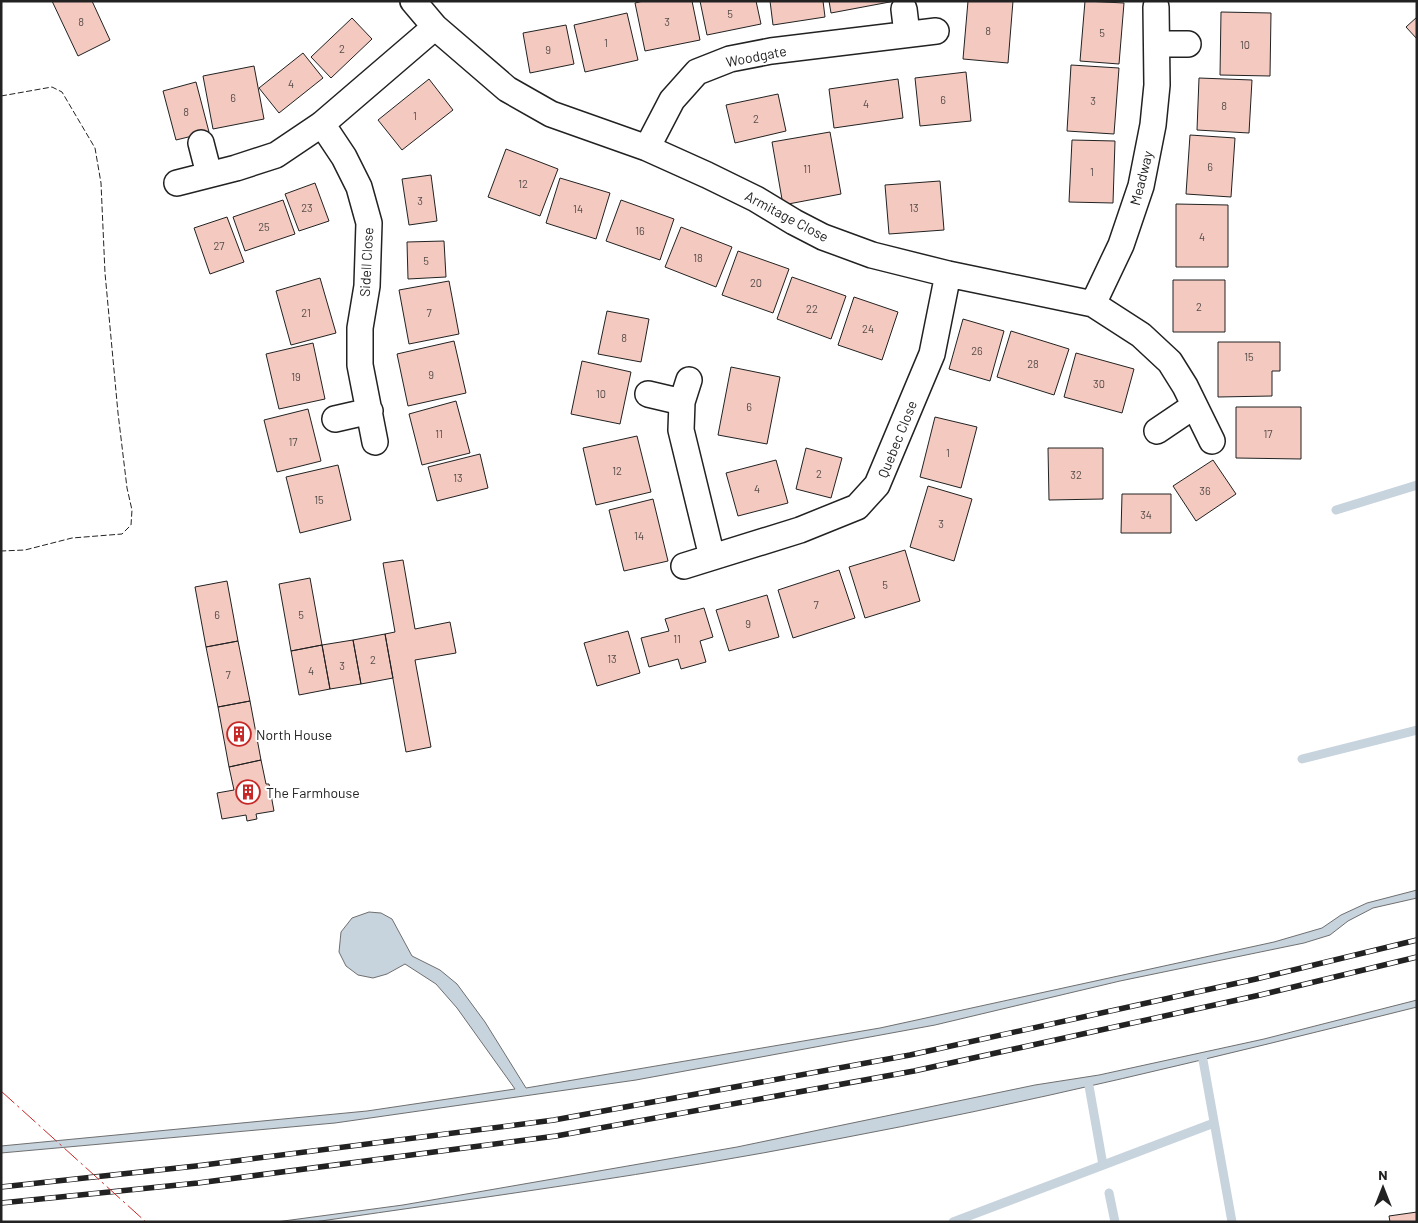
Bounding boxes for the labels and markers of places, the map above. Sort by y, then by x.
building icon: North House [226,721,252,747]
place label: North House [256,726,332,743]
building icon: The Farmhouse [235,779,261,805]
place label: The Farmhouse [266,784,360,801]

